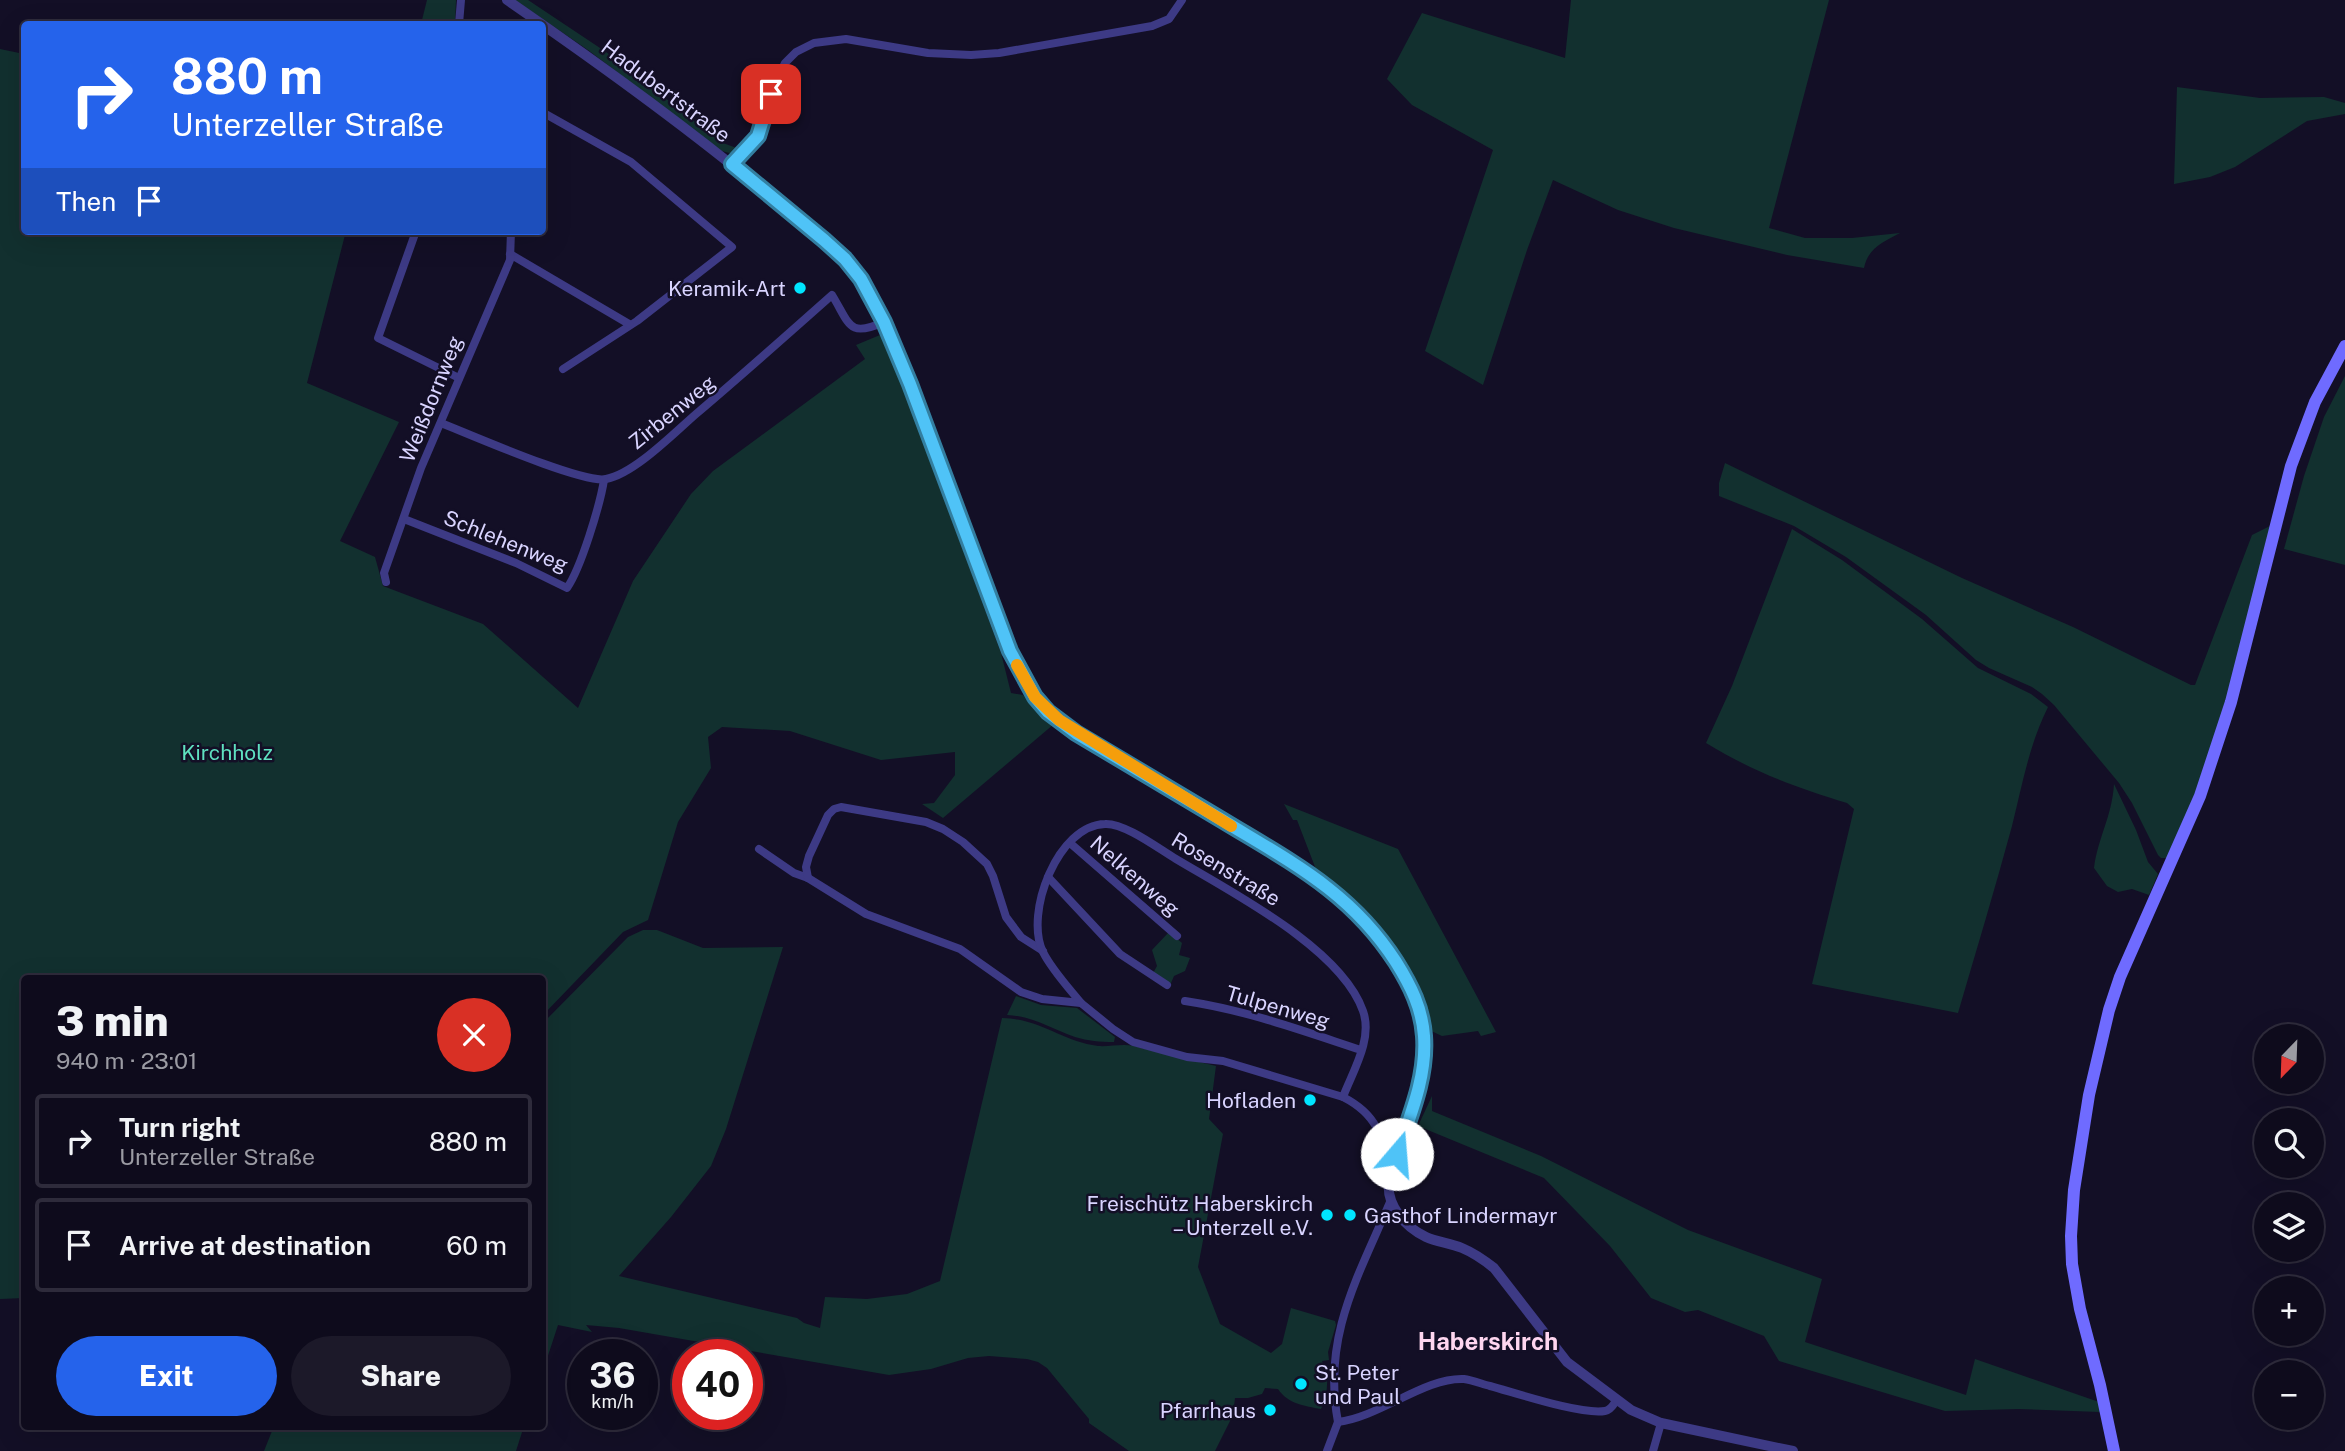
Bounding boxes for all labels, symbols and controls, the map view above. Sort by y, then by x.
street label: Hadubertstraße [596,34,736,148]
text: 880 m [171,47,323,105]
icon: right [56,49,147,140]
pin [741,64,801,124]
icon: arrive [752,75,790,113]
text: Unterzeller Straße [171,106,444,143]
icon: arrive [130,182,168,220]
text: Then [56,186,116,217]
place label: Keramik-Art [668,276,786,301]
marker: Keramik-Art [792,280,808,296]
street label: Weißdornweg [394,332,468,466]
street label: Zirbenweg [624,370,720,454]
street label: Schlehenweg [440,505,572,577]
park label: Kirchholz [181,740,273,765]
street label: Rosenstraße [1167,827,1285,911]
street label: Nelkenweg [1085,831,1185,921]
street label: Tulpenweg [1223,980,1333,1034]
text: 3 min [56,996,169,1045]
button: close [437,998,511,1072]
north arrow [2254,1024,2324,1094]
map controls [2254,1024,2324,1430]
text: 940 m · 23:01 [56,1047,197,1074]
place label: Hofladen [1206,1088,1296,1113]
marker: Hofladen [1302,1092,1318,1108]
button: search [2254,1108,2324,1178]
text: Turn right [119,1112,241,1143]
position arrow [1360,1117,1434,1191]
icon: right [60,1122,98,1160]
text: 880 m [429,1126,507,1157]
text: Unterzeller Straße [119,1143,315,1170]
place label: Freischütz Haberskirch – Unterzell e.V. [1086,1191,1313,1240]
button: layers [2254,1192,2324,1262]
place label: Gasthof Lindermayr [1364,1203,1558,1228]
marker: Freischütz Haberskirch – Unterzell e.V. [1319,1207,1335,1223]
marker: Gasthof Lindermayr [1342,1207,1358,1223]
icon: arrive [60,1226,98,1264]
text: Arrive at destination [119,1230,371,1261]
text: 60 m [446,1230,507,1261]
button: + [2254,1276,2324,1346]
district label: Haberskirch [1418,1327,1558,1355]
button: Exit [56,1336,277,1416]
button: Share [291,1336,511,1416]
speed limit sign: 40 [672,1339,763,1430]
text: 36 [589,1355,636,1396]
place label: St. Peter und Paul [1315,1360,1401,1409]
button: − [2254,1360,2324,1430]
marker: St. Peter und Paul [1293,1376,1309,1392]
text: km/h [591,1391,634,1412]
place label: Pfarrhaus [1160,1398,1256,1423]
marker: Pfarrhaus [1262,1402,1278,1418]

